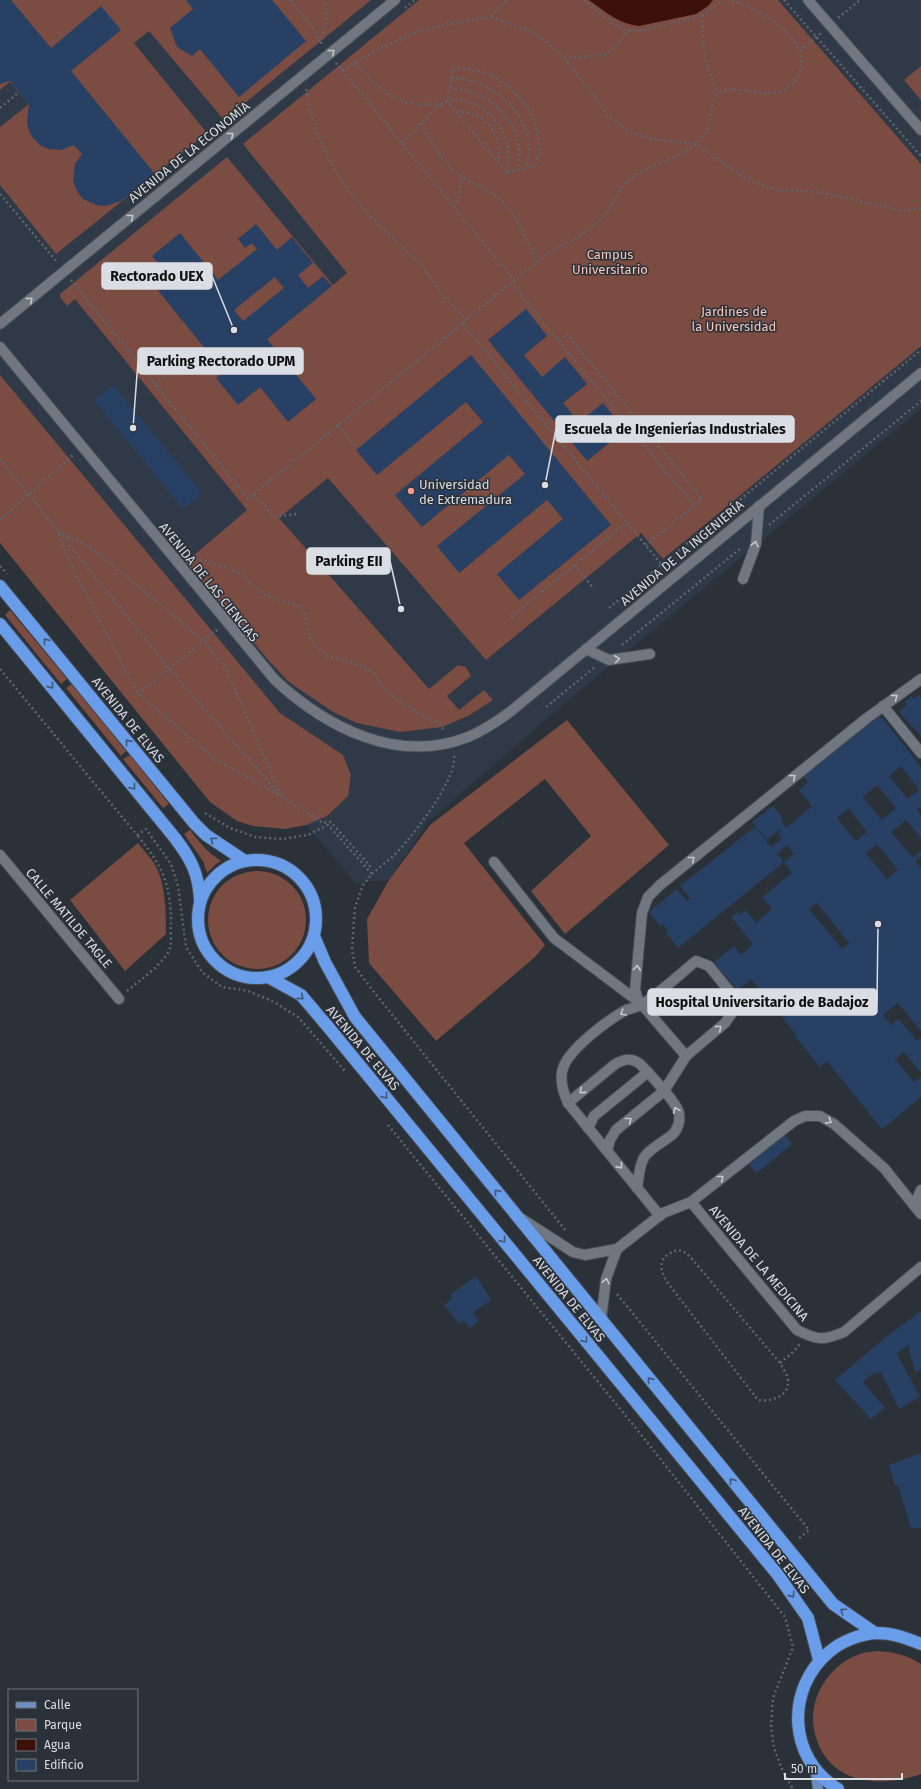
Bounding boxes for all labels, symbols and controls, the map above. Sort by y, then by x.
one-way arrow [327,50,334,57]
street label: AVENIDA DE LA ECONOMÍA [125,98,253,205]
one-way arrow [227,132,234,139]
one-way arrow [126,215,133,222]
park label: Campus Universitario [572,247,648,277]
callout: Rectorado UEX [102,263,212,289]
text: Rectorado UEX [110,268,205,285]
one-way arrow [26,297,33,304]
park label: Jardines de la Universidad [692,304,776,334]
callout: Parking Rectorado UPM [138,348,303,374]
text: Parking Rectorado UPM [147,353,295,370]
callout: Escuela de Ingenierías Industriales [556,416,794,442]
text: Escuela de Ingenierías Industriales [564,421,786,438]
place label: Universidad de Extremadura [419,477,512,507]
marker: Universidad de Extremadura [406,486,416,496]
street label: AVENIDA DE LA INGENIERÍA [617,497,747,609]
street label: AVENIDA DE LAS CIENCIAS [156,519,262,645]
one-way arrow [750,541,758,547]
callout: Parking EII [307,548,390,574]
text: Parking EII [315,553,383,570]
one-way arrow [43,639,50,646]
one-way arrow [614,655,620,664]
street label: AVENIDA DE ELVAS [89,674,167,766]
one-way arrow [47,682,54,689]
one-way arrow [891,695,898,702]
one-way arrow [126,739,133,747]
one-way arrow [789,775,796,782]
one-way arrow [129,782,136,790]
one-way arrow [210,838,217,845]
one-way arrow [688,857,695,864]
street label: CALLE MATILDE TAGLE [23,865,115,971]
one-way arrow [632,965,641,971]
callout: Hospital Universitario de Badajoz [648,989,877,1015]
one-way arrow [296,993,304,1000]
text: Hospital Universitario de Badajoz [656,994,869,1011]
street label: AVENIDA DE ELVAS [323,1003,403,1093]
one-way arrow [620,1009,627,1016]
one-way arrow [715,1026,722,1033]
one-way arrow [580,1087,587,1094]
one-way arrow [380,1092,387,1099]
one-way arrow [673,1107,681,1114]
one-way arrow [825,1117,832,1124]
one-way arrow [624,1118,631,1125]
one-way arrow [615,1162,622,1169]
one-way arrow [717,1176,724,1183]
one-way arrow [495,1189,502,1197]
street label: AVENIDA DE LA MEDICINA [706,1202,812,1324]
one-way arrow [498,1235,505,1243]
street label: AVENIDA DE ELVAS [530,1253,608,1345]
one-way arrow [601,1278,609,1285]
one-way arrow [581,1336,588,1343]
one-way arrow [648,1377,655,1384]
one-way arrow [730,1478,737,1485]
street label: AVENIDA DE ELVAS [735,1504,813,1596]
one-way arrow [787,1591,794,1598]
one-way arrow [840,1609,847,1616]
legend [8,1689,138,1781]
text: Calle [44,1698,71,1712]
text: Parque [44,1718,82,1732]
text: Agua [44,1738,71,1752]
scale bar [785,1755,902,1781]
text: Edificio [44,1758,84,1772]
text: 50 m [791,1762,817,1776]

